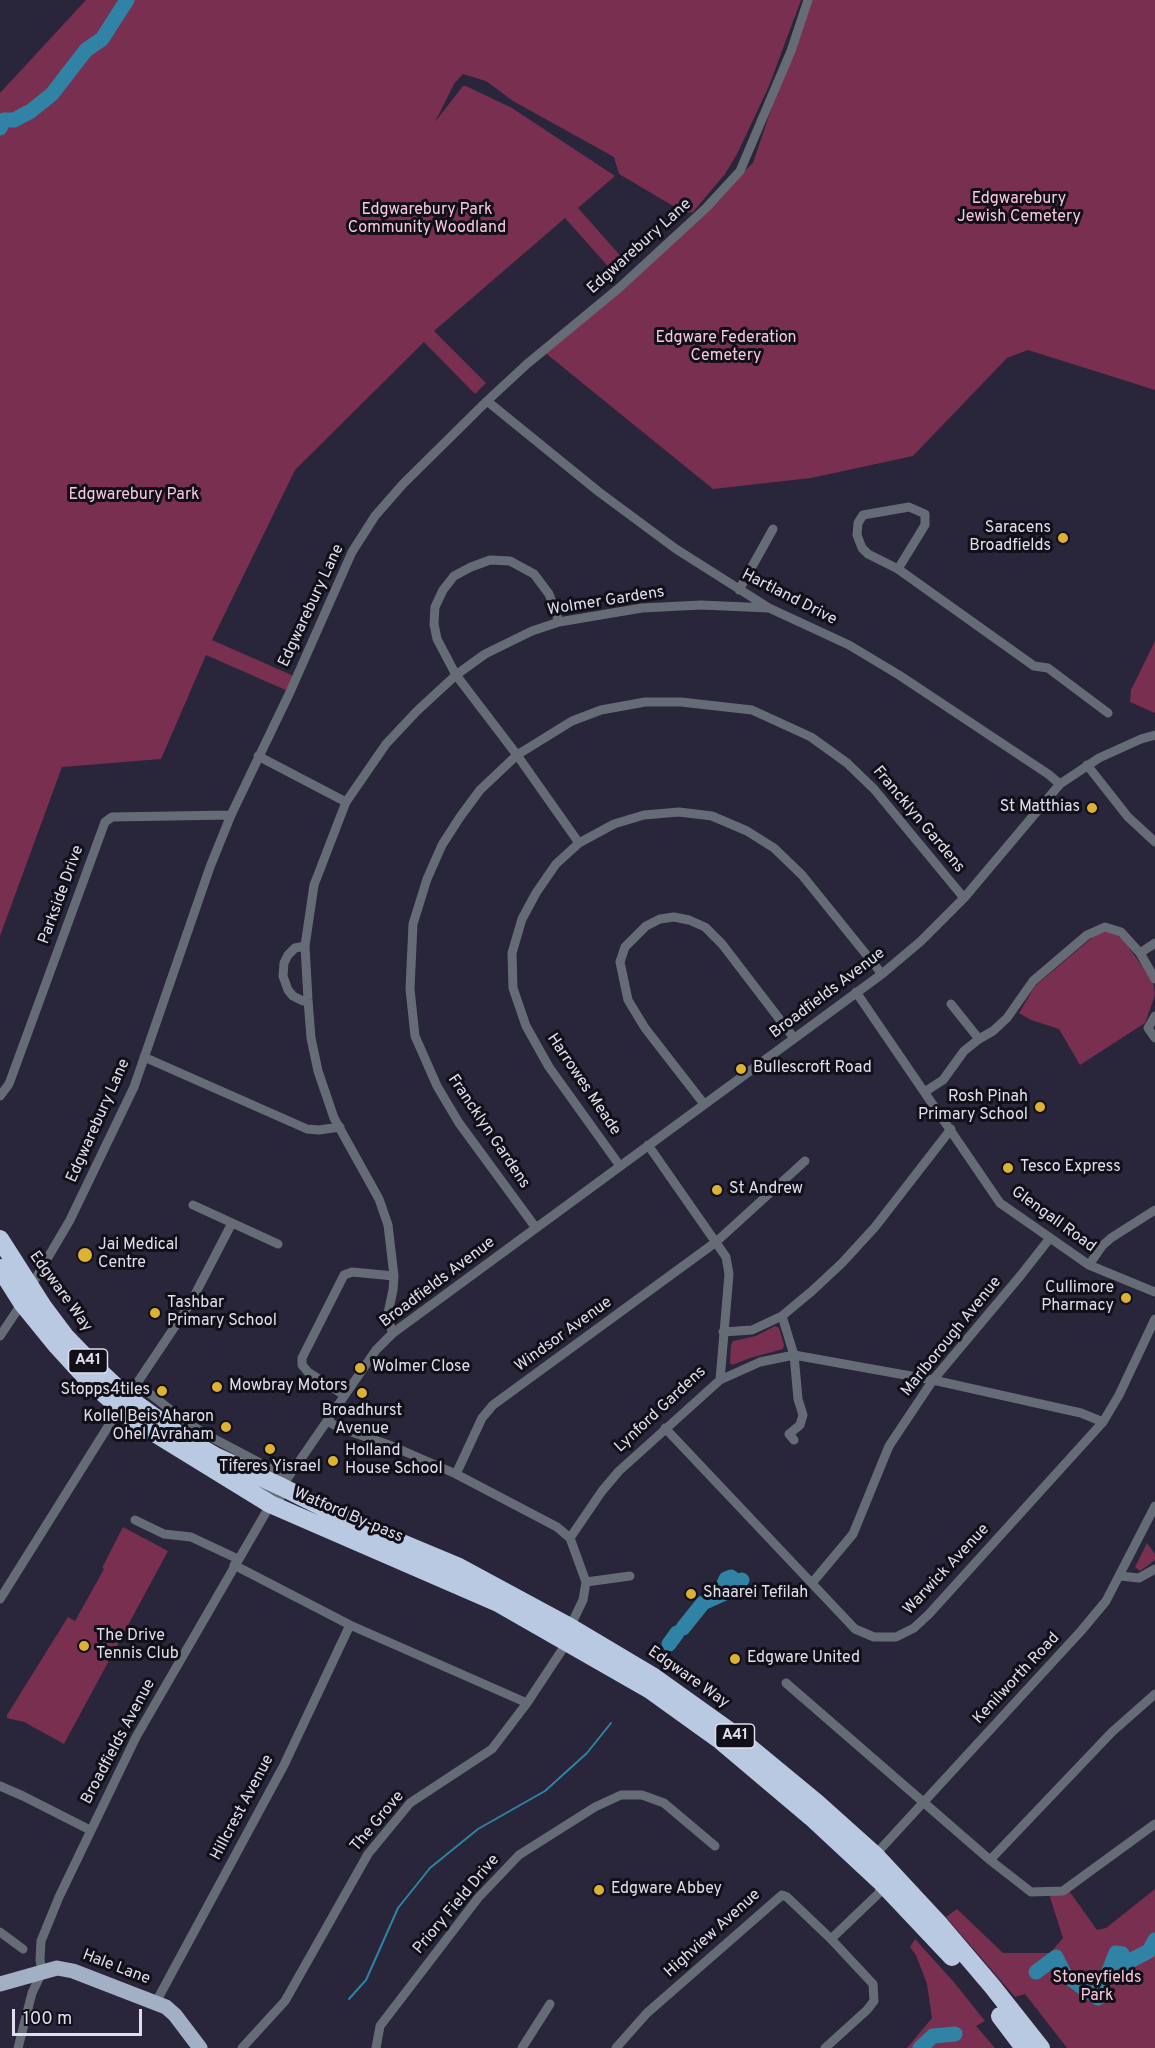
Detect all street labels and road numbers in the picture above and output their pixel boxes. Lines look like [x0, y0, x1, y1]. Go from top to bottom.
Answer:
street label: Edgwarebury Lane [584, 195, 696, 299]
street label: Edgwarebury Lane [275, 541, 349, 671]
street label: Hartland Drive [738, 566, 840, 630]
street label: Wolmer Gardens [546, 583, 666, 621]
street label: Francklyn Gardens [868, 763, 968, 877]
street label: Parkside Drive [35, 843, 89, 947]
street label: Broadfields Avenue [767, 944, 889, 1044]
street label: Harrowes Meade [542, 1030, 624, 1140]
street label: Edgwarebury Lane [63, 1056, 135, 1186]
street label: Francklyn Gardens [443, 1071, 533, 1193]
street label: Glengall Road [1007, 1183, 1099, 1257]
street label: Broadfields Avenue [377, 1233, 499, 1333]
street label: Edgware Way [24, 1248, 96, 1336]
street label: Marlborough Avenue [898, 1273, 1006, 1401]
street label: Windsor Avenue [512, 1293, 616, 1377]
road number: A41 [68, 1349, 107, 1373]
street label: Lynford Gardens [611, 1363, 711, 1457]
street label: Watford By-pass [290, 1484, 406, 1548]
street label: Warwick Avenue [900, 1521, 994, 1619]
street label: Kenilworth Road [970, 1629, 1064, 1729]
street label: Edgware Way [644, 1643, 732, 1713]
street label: Broadfields Avenue [78, 1676, 160, 1808]
road number: A41 [716, 1724, 754, 1748]
street label: Hillcrest Avenue [207, 1752, 279, 1864]
street label: The Grove [347, 1788, 409, 1856]
street label: Priory Field Drive [410, 1851, 504, 1959]
street label: Highview Avenue [661, 1886, 765, 1982]
street label: Hale Lane [79, 1946, 153, 1990]

